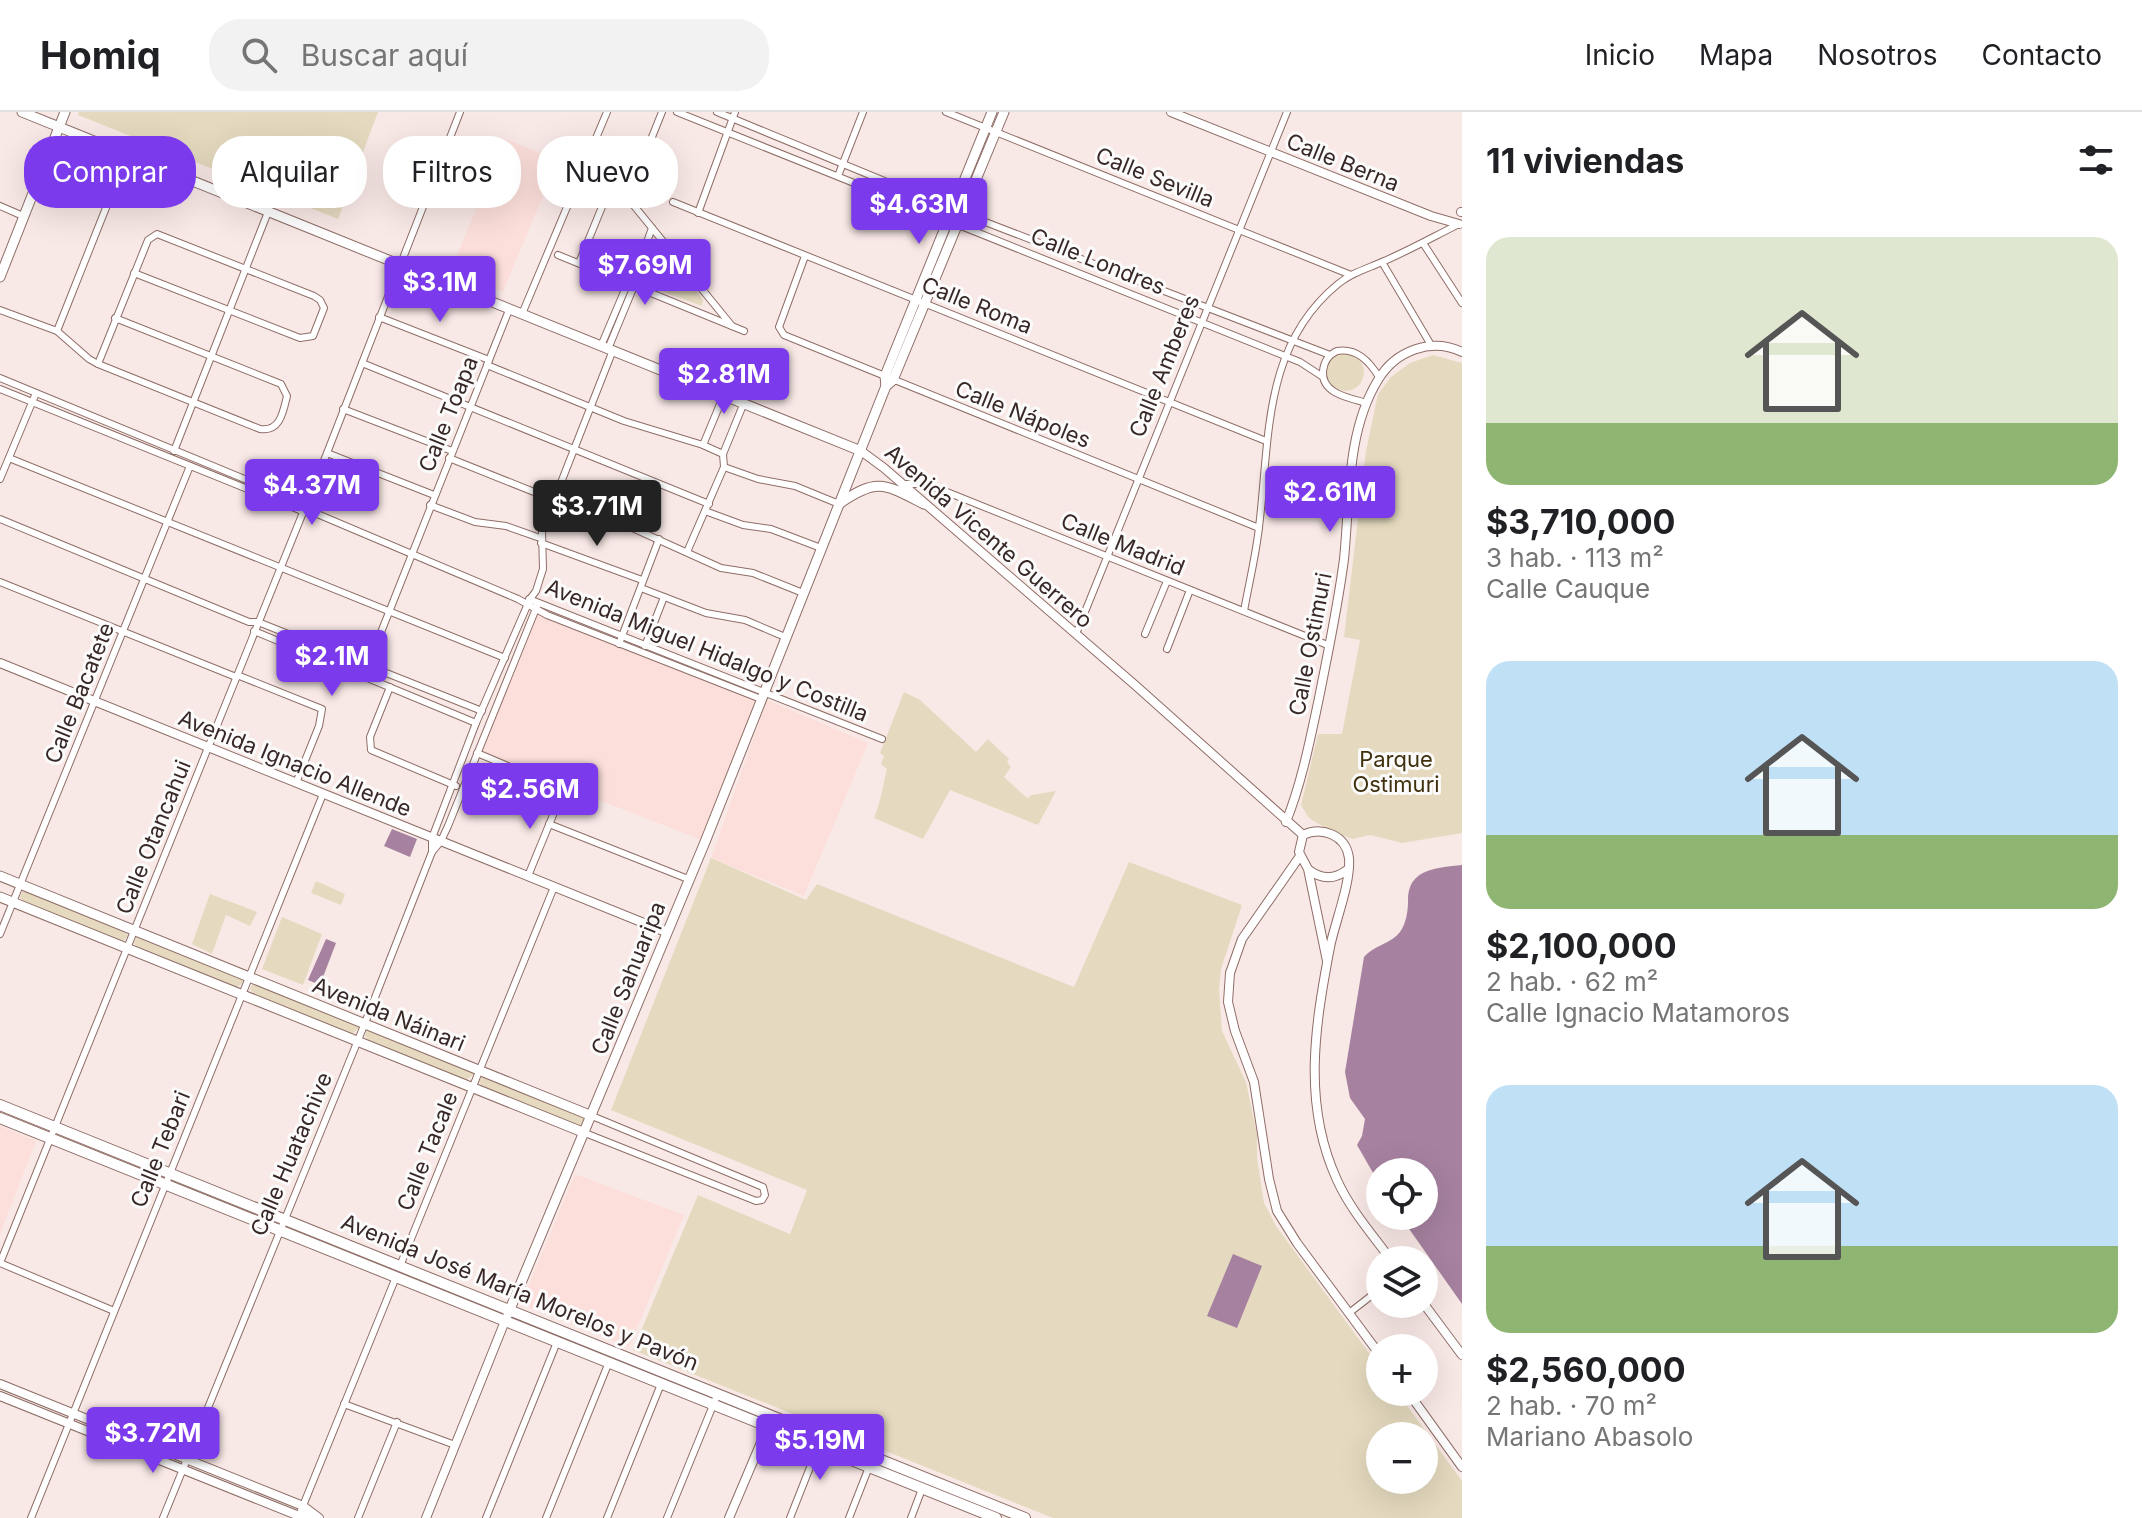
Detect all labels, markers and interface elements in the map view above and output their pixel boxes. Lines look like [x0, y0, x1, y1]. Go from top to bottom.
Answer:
search box [209, 19, 769, 91]
text: Homiq [40, 32, 161, 78]
icon: search [237, 33, 281, 77]
text: Buscar aquí [301, 37, 468, 73]
text: Inicio [1585, 38, 1655, 72]
text: Mapa [1699, 38, 1773, 72]
text: Nosotros [1817, 38, 1938, 72]
text: Contacto [1982, 38, 2102, 72]
street label: Calle Berna [1283, 128, 1403, 196]
chip: Comprar [24, 136, 196, 208]
chip: Alquilar [212, 136, 367, 208]
chip: Filtros [383, 136, 521, 208]
chip: Nuevo [537, 136, 678, 208]
icon: filters [2074, 138, 2118, 182]
text: 11 viviendas [1486, 140, 1684, 181]
street label: Calle Sevilla [1092, 141, 1218, 213]
pin: $4.63M [854, 178, 984, 246]
text: $4.63M [869, 188, 969, 219]
street label: Calle Londres [1027, 222, 1169, 300]
pin: $7.69M [580, 239, 710, 307]
text: $7.69M [598, 249, 692, 280]
pin: $3.1M [384, 256, 496, 324]
text: $3.1M [402, 266, 478, 297]
street label: Calle Roma [918, 271, 1036, 339]
icon: home [1730, 289, 1874, 433]
street label: Calle Amberes [1124, 291, 1204, 441]
pin: $2.81M [659, 348, 789, 416]
street label: Calle Toapa [413, 352, 483, 476]
text: $2.81M [677, 358, 771, 389]
street label: Calle Nápoles [952, 375, 1094, 453]
street label: Avenida Vicente Guerrero [880, 439, 1098, 633]
pin: $4.37M [247, 459, 377, 527]
pin: $2.61M [1265, 466, 1395, 534]
text: $4.37M [263, 469, 361, 500]
text: $2.61M [1283, 476, 1377, 507]
pin: $3.71M [532, 480, 662, 548]
text: $3.71M [551, 490, 643, 521]
text: $3,710,000 [1486, 501, 1676, 542]
street label: Calle Madrid [1057, 507, 1189, 581]
text: 3 hab. · 113 m² [1486, 542, 1664, 573]
street label: Calle Ostimuri [1283, 570, 1337, 718]
street label: Avenida Miguel Hidalgo y Costilla [542, 573, 872, 727]
text: Calle Cauque [1486, 573, 1650, 604]
street label: Calle Bacatete [39, 619, 119, 767]
pin: $2.1M [276, 630, 388, 698]
text: $2.1M [294, 640, 370, 671]
street label: Avenida Ignacio Allende [175, 704, 415, 822]
icon: home [1730, 713, 1874, 857]
park label: Parque Ostimuri [1352, 746, 1440, 797]
street label: Calle Otancahui [110, 756, 196, 918]
pin: $2.56M [465, 763, 595, 831]
text: $2.56M [480, 773, 580, 804]
street label: Calle Sahuaripa [585, 898, 671, 1058]
text: $2,100,000 [1486, 925, 1677, 966]
text: 2 hab. · 62 m² [1486, 966, 1658, 997]
street label: Avenida Náinari [309, 972, 469, 1056]
text: Calle Ignacio Matamoros [1486, 997, 1790, 1028]
street label: Calle Huatachive [245, 1068, 337, 1240]
street label: Calle Tebari [125, 1087, 195, 1211]
street label: Calle Tacale [391, 1088, 463, 1214]
icon: home [1730, 1137, 1874, 1281]
map controls [1366, 1158, 1438, 1494]
button: locate [1366, 1158, 1438, 1230]
street label: Avenida José María Morelos y Pavón [338, 1208, 702, 1376]
button: layers [1366, 1246, 1438, 1318]
button: + [1366, 1334, 1438, 1406]
text: $2,560,000 [1486, 1349, 1686, 1390]
text: 2 hab. · 70 m² [1486, 1390, 1657, 1421]
pin: $3.72M [88, 1407, 218, 1475]
pin: $5.19M [755, 1414, 885, 1482]
text: $3.72M [104, 1417, 202, 1448]
text: Mariano Abasolo [1486, 1421, 1693, 1452]
button: − [1366, 1422, 1438, 1494]
text: $5.19M [774, 1424, 866, 1455]

